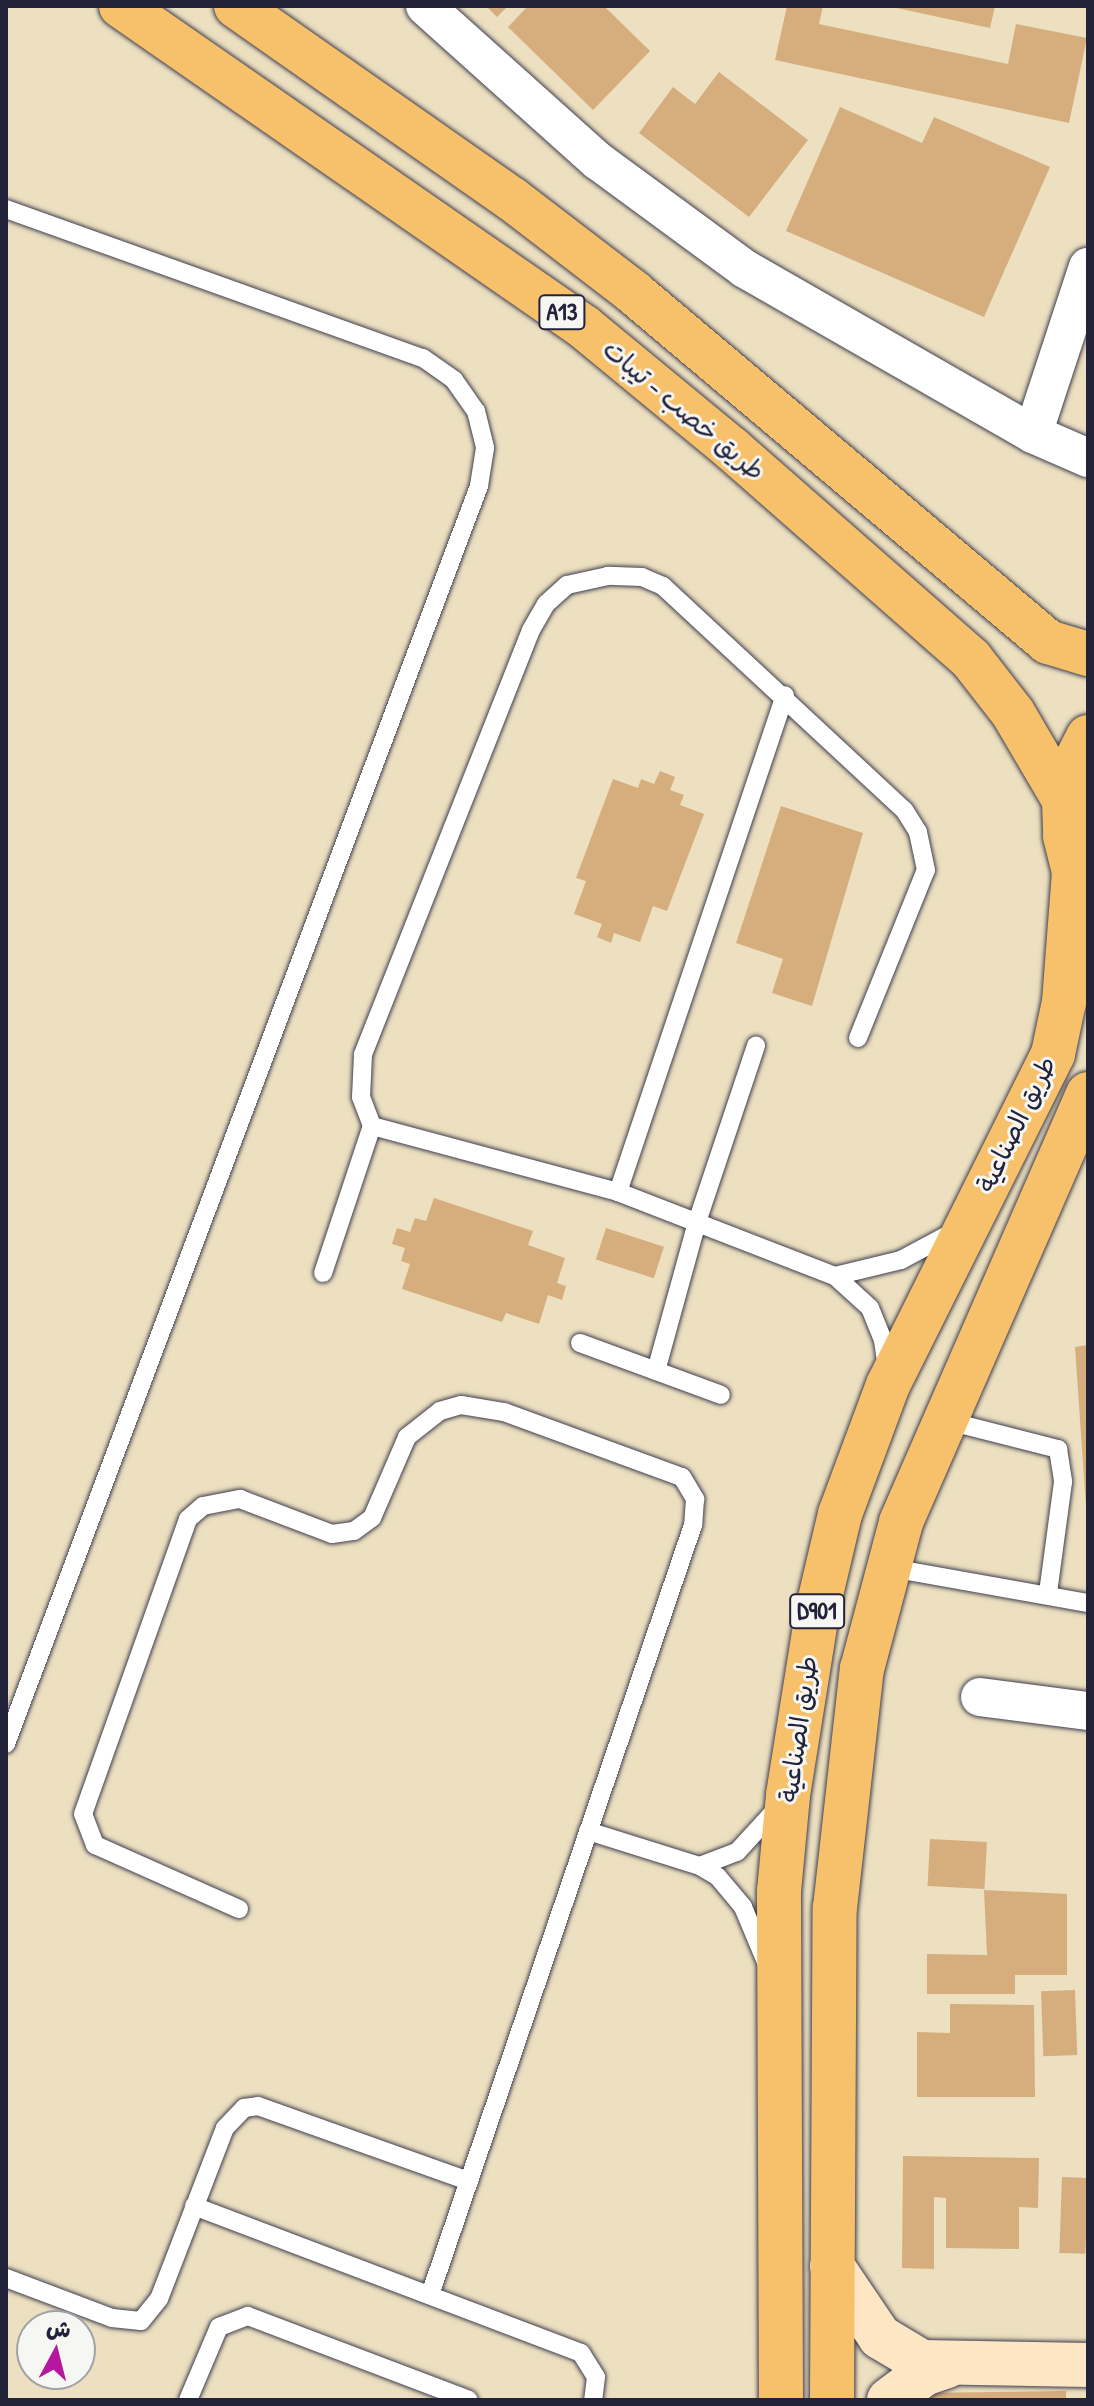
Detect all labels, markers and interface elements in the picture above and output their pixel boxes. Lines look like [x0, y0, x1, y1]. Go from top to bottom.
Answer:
road number: A13 [538, 292, 586, 332]
street label: طريق خصب - تيبات [597, 333, 771, 487]
street label: طريق الصناعية [970, 1051, 1062, 1197]
road number: D901 [789, 1591, 845, 1631]
street label: طريق الصناعية [772, 1654, 824, 1804]
north arrow [16, 2310, 96, 2390]
text: ش [45, 2312, 73, 2345]

